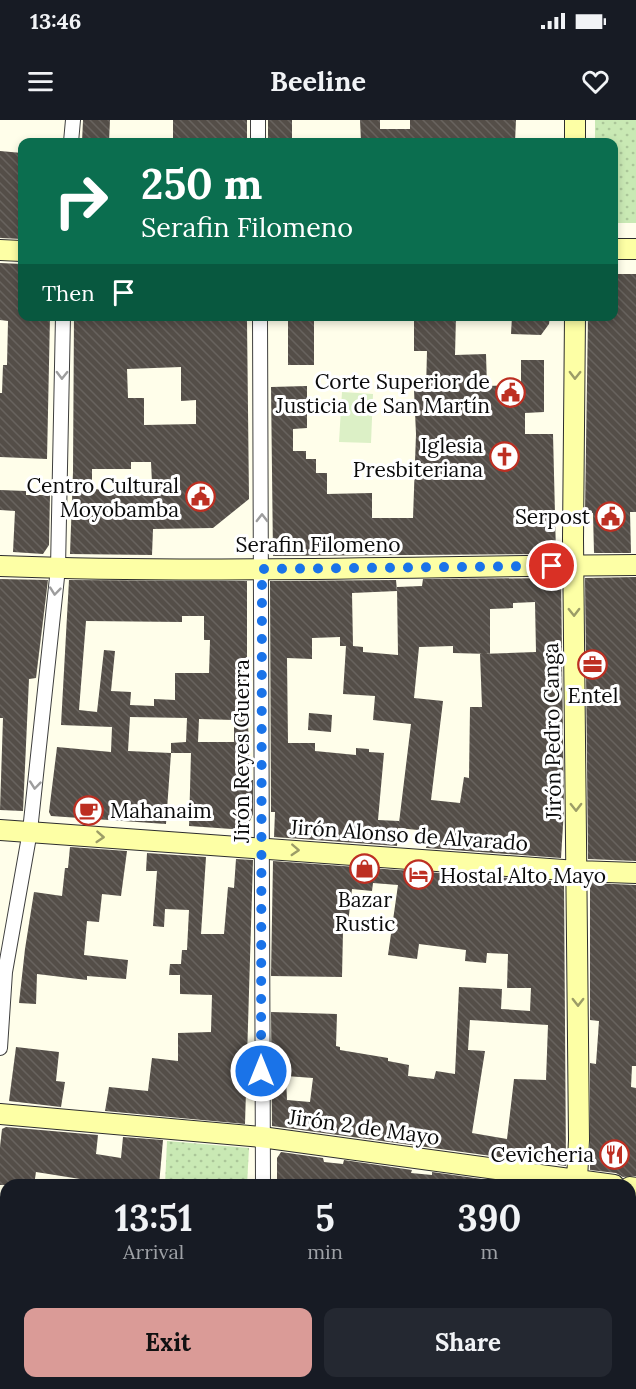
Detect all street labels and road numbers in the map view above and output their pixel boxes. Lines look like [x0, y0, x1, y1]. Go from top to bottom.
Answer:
street label: Serafin Filomeno [236, 531, 400, 558]
street label: Jirón Pedro Canga [537, 642, 567, 821]
street label: Jirón Reyes Guerra [228, 659, 255, 844]
street label: Jirón Alonso de Alvarado [288, 813, 529, 857]
street label: Jirón 2 de Mayo [286, 1103, 441, 1151]

